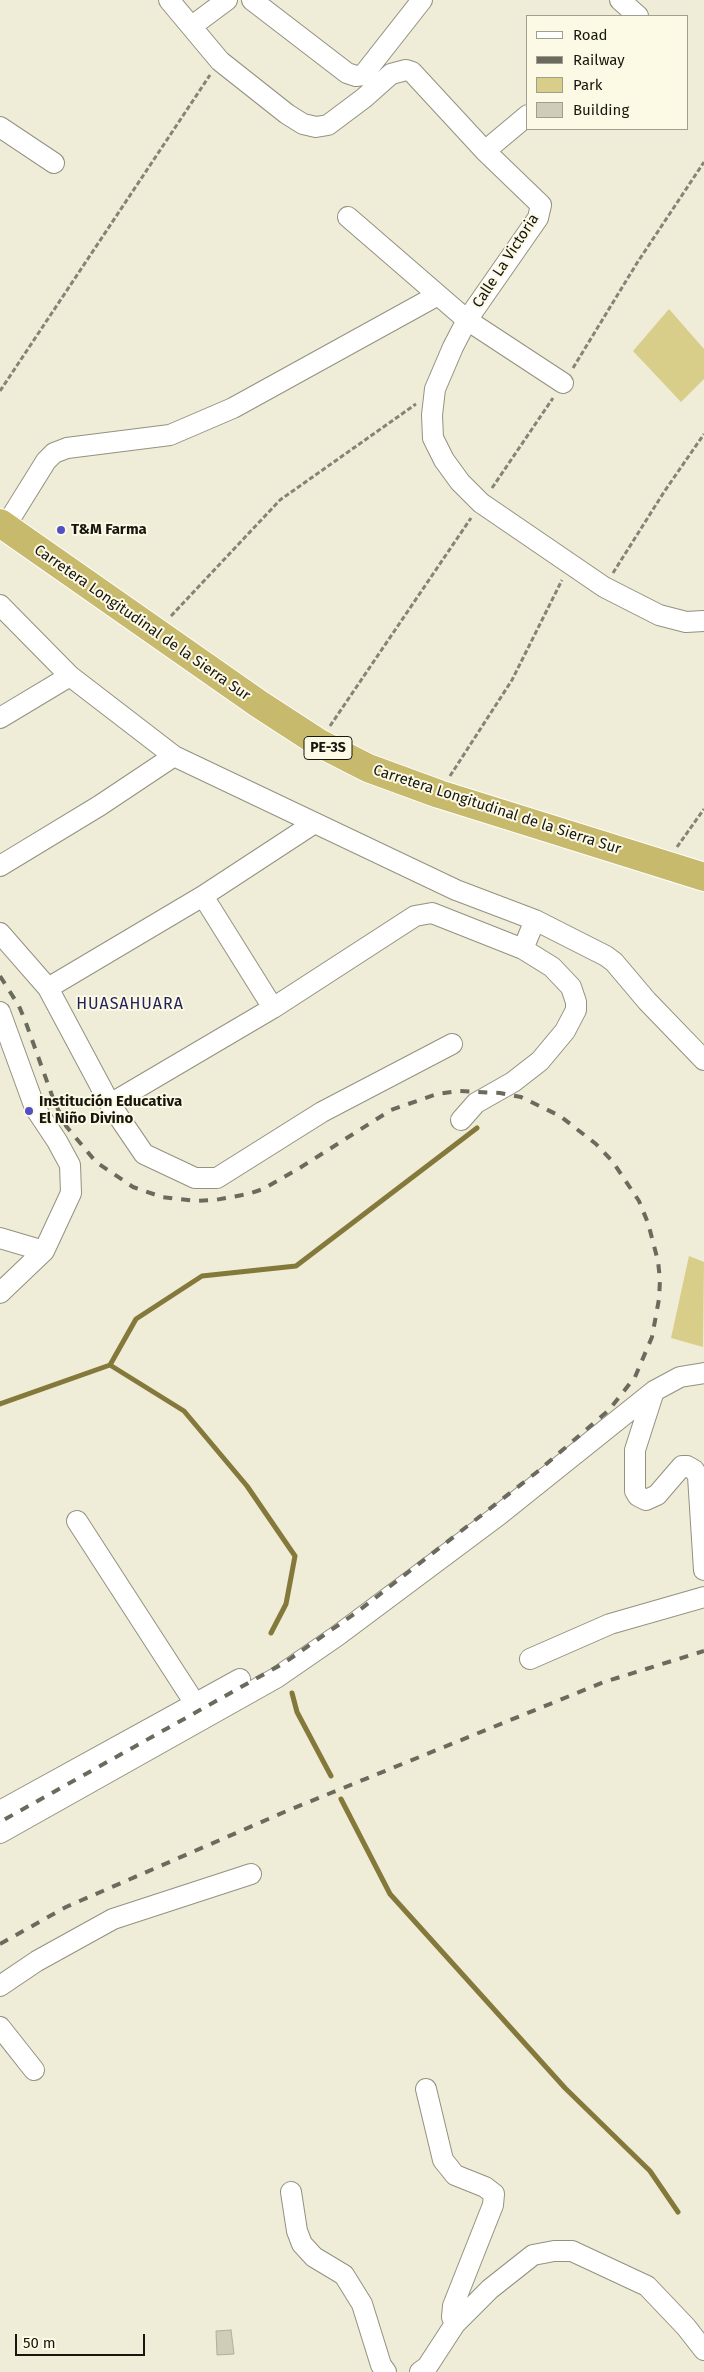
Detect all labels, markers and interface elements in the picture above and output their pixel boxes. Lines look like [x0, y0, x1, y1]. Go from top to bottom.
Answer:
legend [526, 15, 689, 130]
text: Road [573, 26, 608, 44]
text: Railway [573, 51, 625, 69]
text: Park [573, 76, 603, 94]
text: Building [573, 101, 629, 119]
street label: Calle La Victoria [469, 211, 543, 311]
place label: T&M Farma [71, 521, 147, 539]
marker: T&M Farma [55, 524, 67, 536]
street label: Carretera Longitudinal de la Sierra Sur [30, 541, 254, 705]
road number: PE-3S [304, 736, 352, 760]
street label: Carretera Longitudinal de la Sierra Sur [371, 761, 623, 859]
district label: HUASAHUARA [75, 995, 185, 1015]
place label: Institución Educativa El Niño Divino [39, 1093, 182, 1128]
marker: Institución Educativa El Niño Divino [23, 1105, 35, 1117]
scale bar [18, 2324, 148, 2356]
text: 50 m [23, 2334, 56, 2352]

